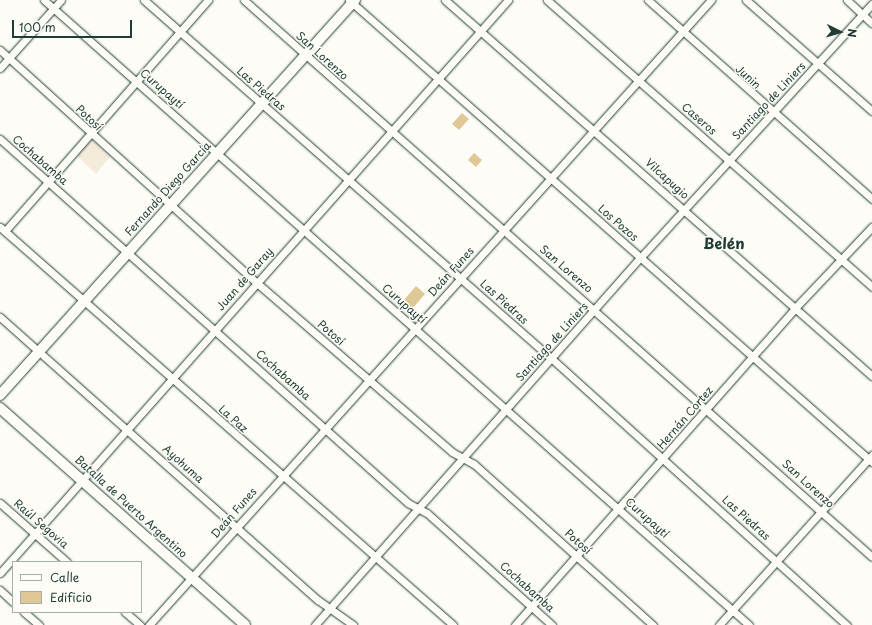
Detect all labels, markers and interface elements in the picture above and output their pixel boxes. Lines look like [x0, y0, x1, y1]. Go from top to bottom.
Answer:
scale bar [14, 12, 134, 38]
north arrow [820, 12, 860, 52]
text: 100 m [19, 18, 56, 36]
text: N [844, 28, 861, 38]
street label: San Lorenzo [293, 29, 351, 83]
street label: Santiago de Liniers [730, 59, 808, 143]
street label: Junin [733, 62, 763, 92]
street label: Las Piedras [234, 64, 288, 114]
street label: Curupaytí [137, 66, 187, 112]
street label: Caseros [679, 100, 719, 138]
street label: Potosí [73, 103, 105, 133]
street label: Cochabamba [10, 132, 70, 188]
street label: Fernando Diego García [122, 139, 214, 239]
street label: Vilcapugio [642, 156, 692, 202]
street label: Los Pozos [595, 202, 641, 244]
district label: Belén [703, 234, 745, 252]
street label: San Lorenzo [537, 243, 595, 295]
street label: Deán Funes [425, 244, 477, 300]
street label: Juan de Garay [214, 245, 276, 313]
street label: Las Piedras [477, 277, 531, 327]
street label: Curupaytí [379, 281, 429, 327]
street label: Santiago de Liniers [513, 300, 591, 384]
street label: Potosí [315, 318, 347, 348]
street label: Cochabamba [253, 347, 313, 403]
street label: Hernán Cortez [654, 384, 716, 452]
street label: La Paz [216, 402, 250, 436]
street label: Ayohuma [160, 442, 206, 486]
street label: Batalla de Puerto Argentino [71, 452, 191, 562]
street label: San Lorenzo [779, 457, 837, 511]
street label: Deán Funes [208, 485, 260, 541]
street label: Las Piedras [719, 493, 773, 543]
street label: Curupaytí [623, 495, 671, 541]
street label: Raúl Segovia [11, 497, 71, 551]
street label: Potosí [562, 527, 594, 557]
street label: Cochabamba [497, 559, 557, 615]
legend [12, 561, 142, 613]
text: Calle [50, 568, 79, 586]
text: Edificio [50, 588, 92, 606]

